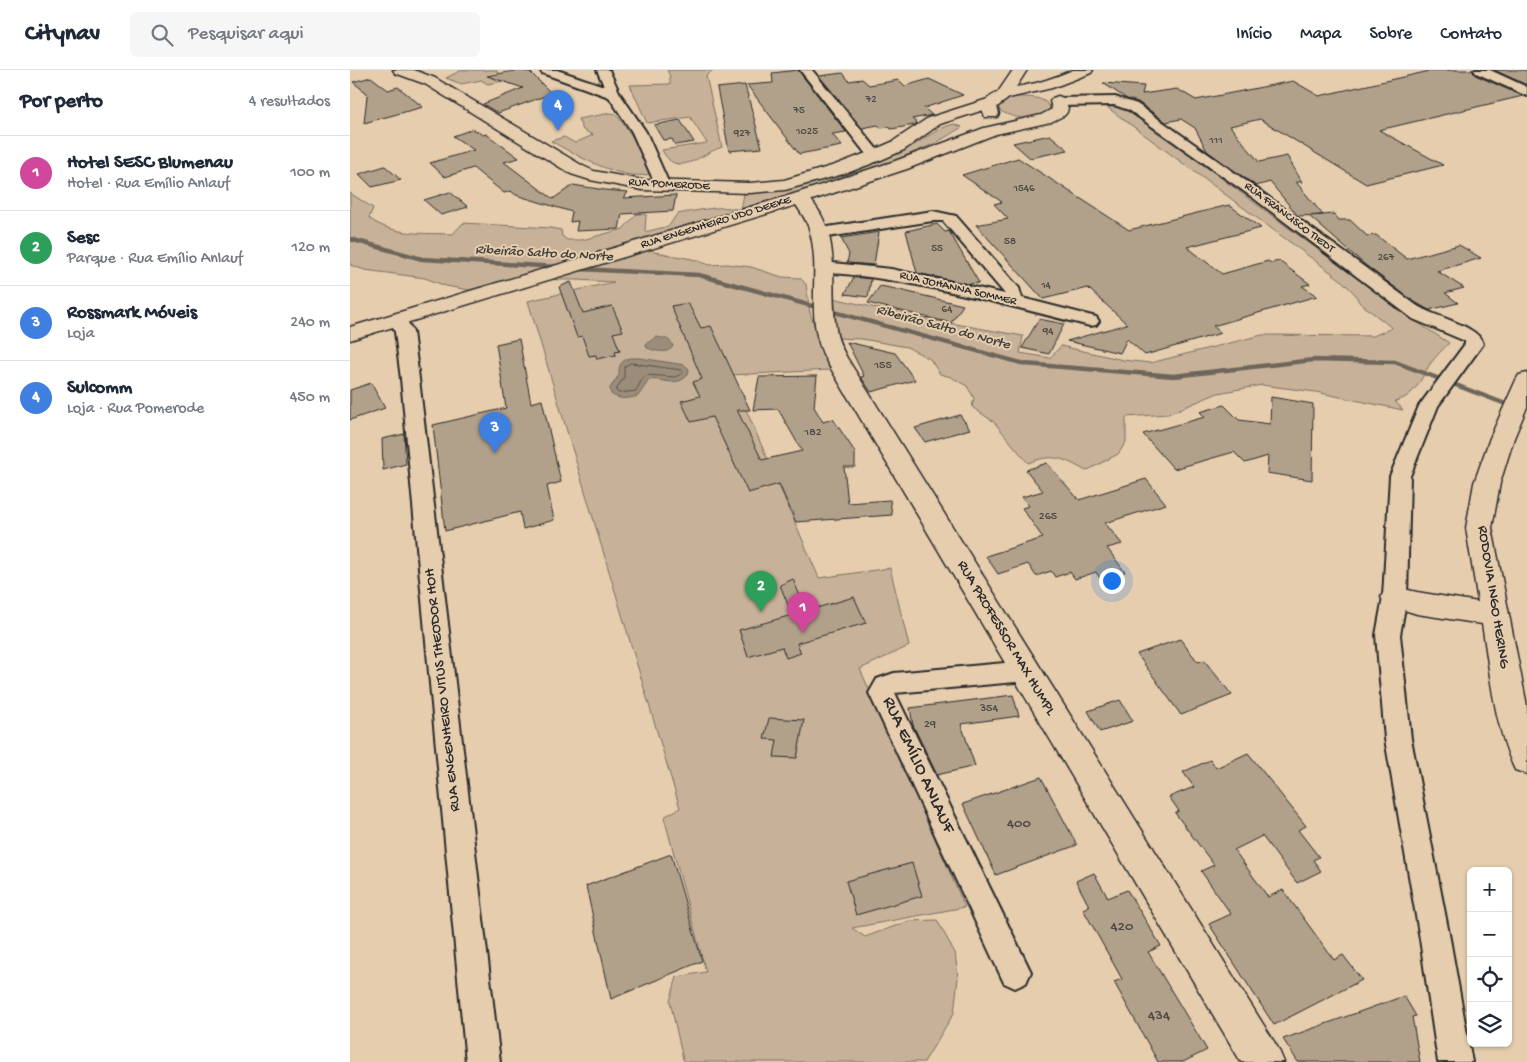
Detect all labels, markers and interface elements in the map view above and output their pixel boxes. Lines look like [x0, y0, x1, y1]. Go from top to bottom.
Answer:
search box [130, 12, 480, 57]
text: Citynav [25, 20, 100, 49]
icon: search [148, 21, 176, 49]
text: Pesquisar aqui [188, 23, 304, 46]
text: Início [1236, 24, 1272, 45]
text: Mapa [1300, 24, 1341, 45]
text: Sobre [1369, 24, 1412, 45]
text: Contato [1440, 24, 1502, 45]
text: Por perto [20, 90, 103, 115]
pin: 4 [542, 90, 574, 131]
text: 4 resultados [249, 93, 330, 112]
house number: 72 [864, 94, 877, 106]
house number: 75 [792, 105, 805, 117]
house number: 1025 [795, 126, 818, 138]
house number: 927 [733, 128, 751, 140]
house number: 111 [1208, 135, 1223, 147]
text: Hotel SESC Blumenau [67, 152, 233, 175]
text: 1 [33, 164, 39, 183]
text: 100 m [290, 164, 330, 183]
text: Hotel · Rua Emílio Anlauf [67, 175, 230, 194]
street label: RUA POMERODE [628, 176, 711, 194]
street label: RUA FRANCISCO TIEDT [1241, 179, 1338, 257]
house number: 1546 [1012, 183, 1035, 195]
street label: RUA ENGENHEIRO UDO DEEKE [639, 193, 793, 253]
text: Sesc [67, 227, 99, 250]
house number: 58 [1004, 236, 1016, 248]
text: 2 [32, 239, 40, 258]
text: 120 m [291, 239, 330, 258]
water label: Ribeirão Salto do Norte [475, 242, 614, 266]
house number: 55 [931, 243, 943, 255]
text: Parque · Rua Emílio Anlauf [67, 250, 243, 269]
house number: 267 [1378, 252, 1395, 264]
street label: RUA JOHANNA SOMMER [898, 269, 1018, 309]
house number: 14 [1040, 280, 1052, 292]
text: Rossmark Móveis [67, 302, 197, 325]
water label: Ribeirão Salto do Norte [874, 302, 1013, 354]
house number: 64 [942, 304, 953, 316]
text: 3 [32, 314, 40, 333]
text: 240 m [290, 314, 330, 333]
text: Loja [67, 325, 95, 344]
house number: 94 [1042, 326, 1054, 338]
house number: 155 [873, 359, 892, 373]
text: Sulcomm [67, 377, 132, 400]
text: 4 [32, 389, 40, 408]
text: 450 m [290, 389, 330, 408]
text: Loja · Rua Pomerode [67, 400, 204, 419]
pin: 3 [479, 412, 511, 453]
house number: 182 [803, 426, 822, 440]
house number: 265 [1039, 510, 1057, 524]
street label: RODOVIA INGO HERING [1473, 524, 1513, 670]
street label: RUA PROFESSOR MAX HUMPL [953, 557, 1060, 719]
street label: RUA ENGENHEIRO VITUS THEODOR HOH [421, 567, 465, 813]
your location [1099, 568, 1125, 594]
pin: 2 [745, 571, 777, 612]
pin: 1 [787, 592, 819, 633]
street label: RUA EMÍLIO ANLAUF [877, 694, 959, 837]
house number: 354 [979, 702, 998, 716]
house number: 29 [924, 718, 936, 732]
house number: 400 [1007, 815, 1032, 833]
map controls [1467, 867, 1512, 1047]
button: + [1467, 867, 1512, 912]
button: − [1467, 912, 1512, 957]
house number: 420 [1111, 918, 1134, 936]
button: locate [1467, 957, 1512, 1002]
button: layers [1467, 1002, 1512, 1047]
house number: 434 [1148, 1007, 1170, 1025]

